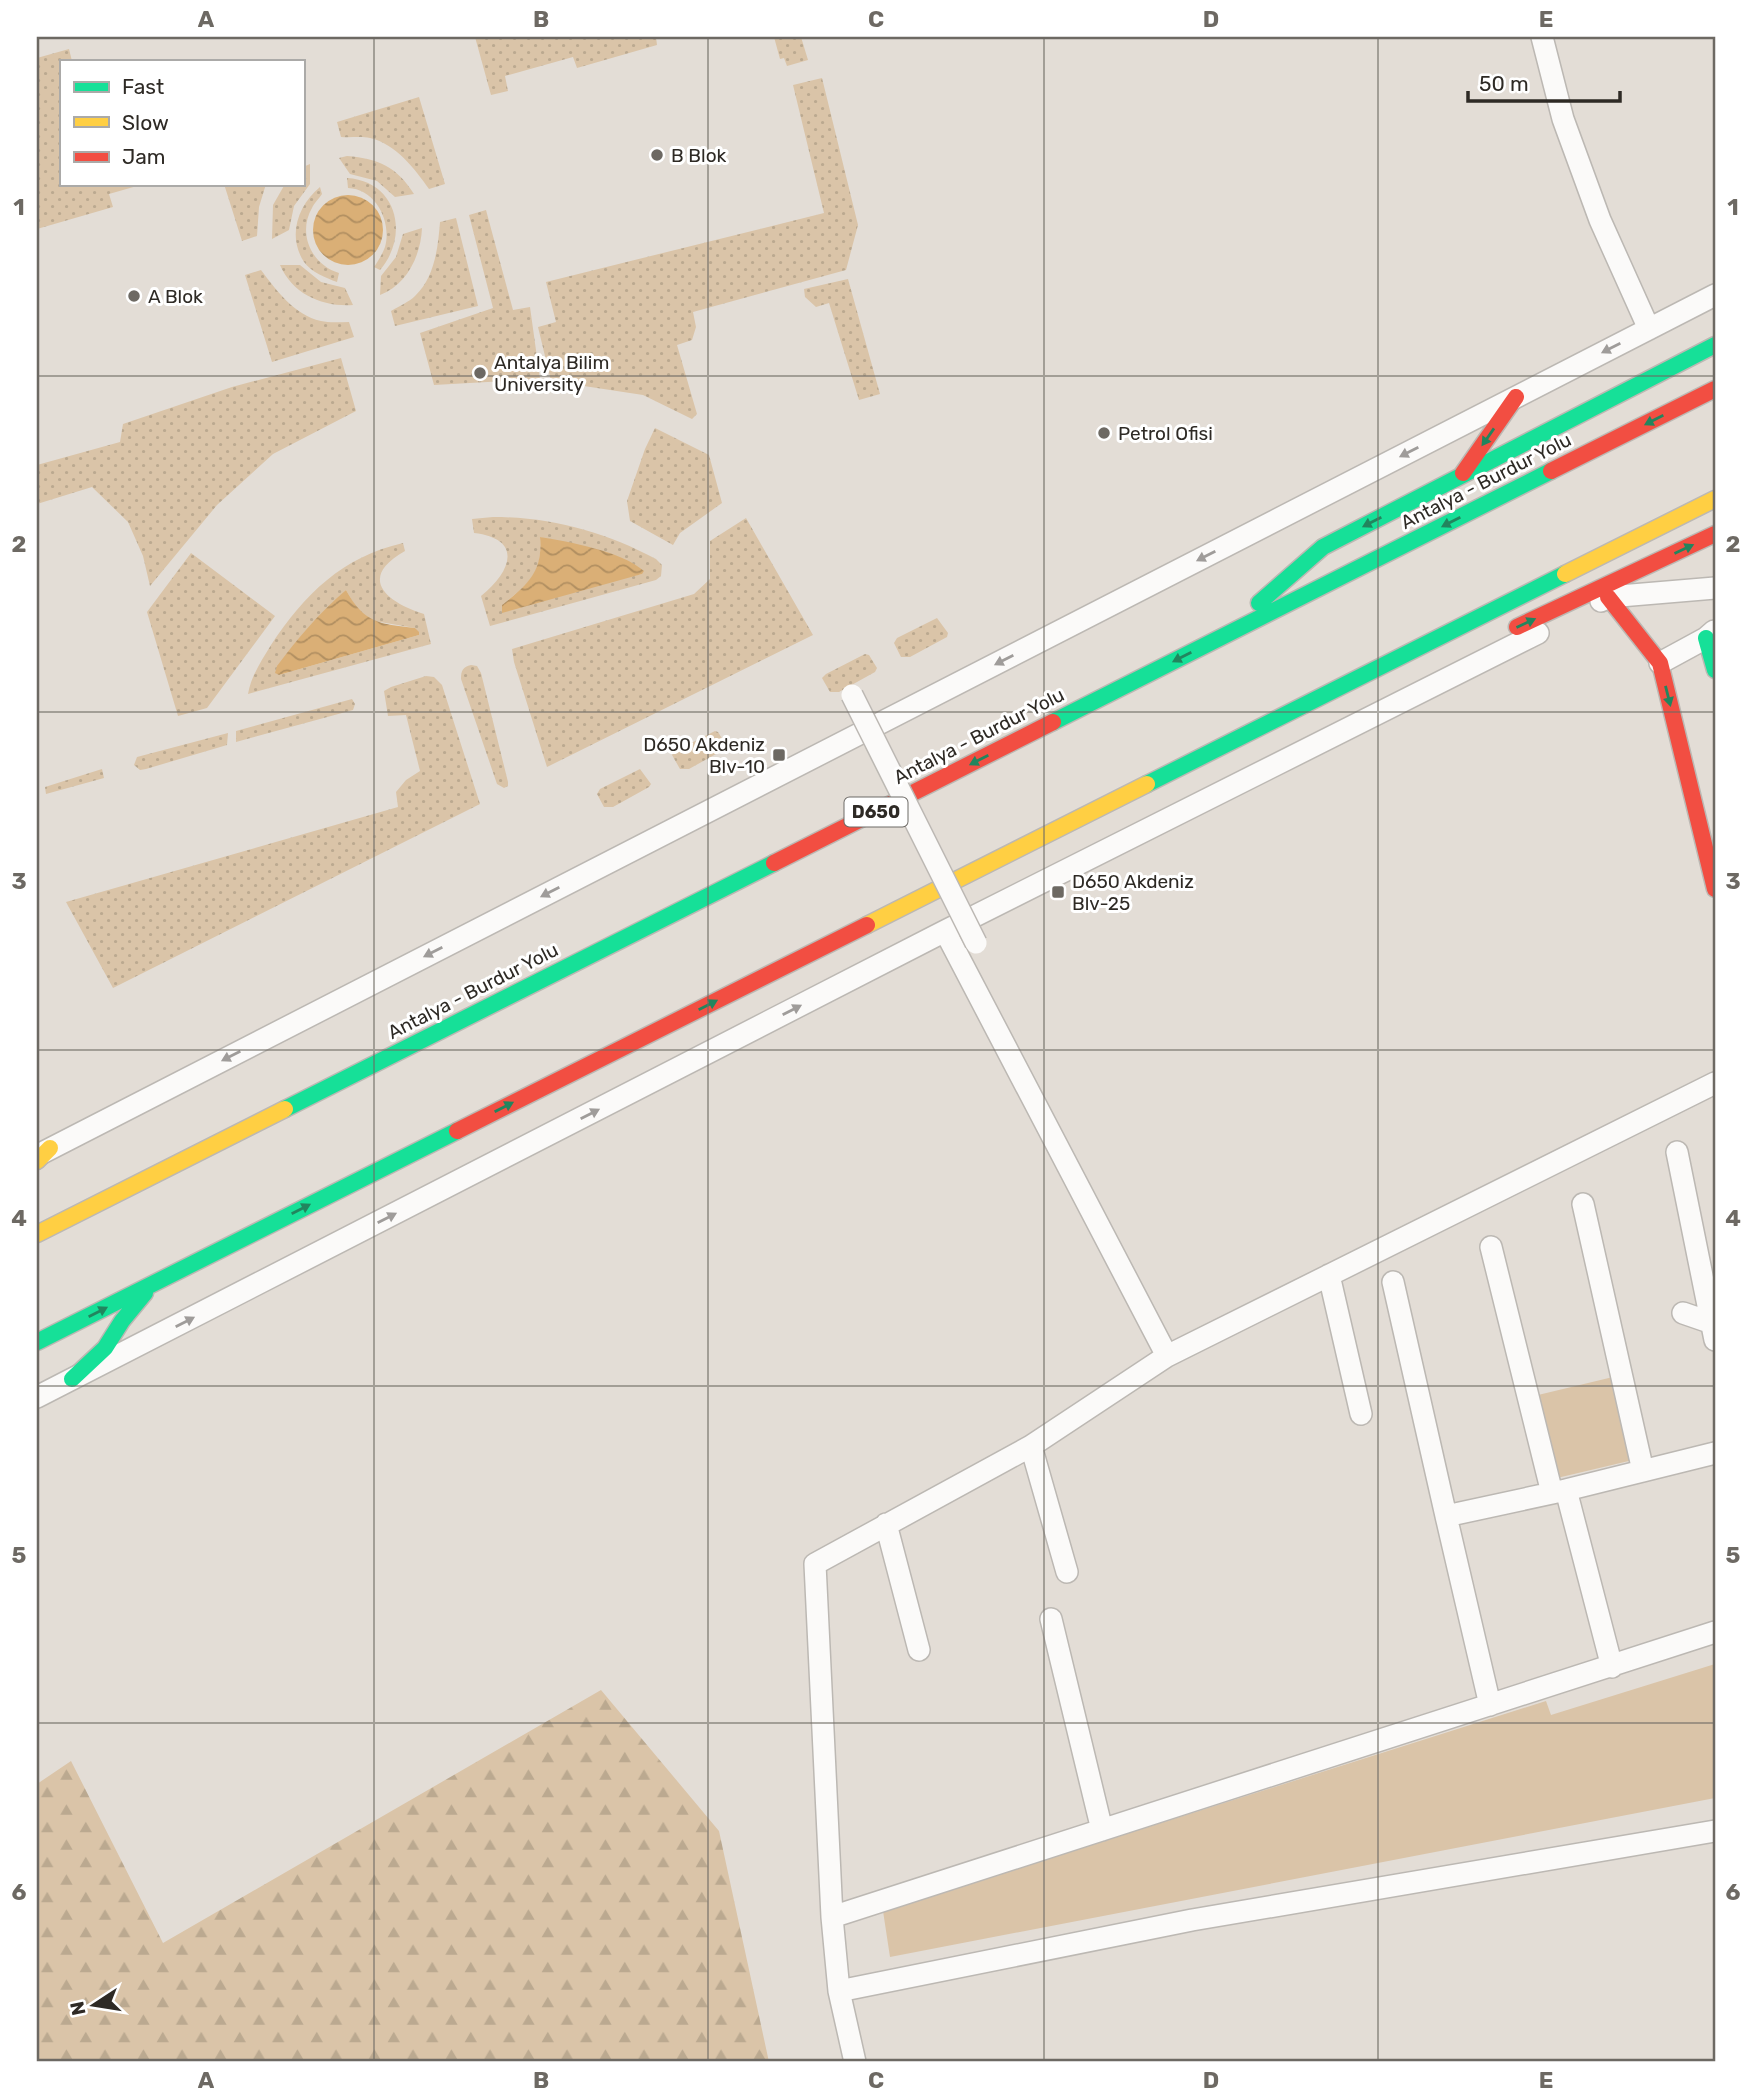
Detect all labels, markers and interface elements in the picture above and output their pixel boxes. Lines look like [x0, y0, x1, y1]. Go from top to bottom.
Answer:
text: A [198, 5, 215, 33]
text: B [533, 5, 549, 33]
text: C [868, 5, 884, 33]
text: D [1203, 5, 1219, 33]
text: E [1539, 5, 1553, 33]
legend [60, 60, 304, 186]
scale bar [1468, 60, 1621, 104]
text: 50 m [1479, 71, 1529, 96]
text: Fast [122, 74, 164, 99]
text: Slow [122, 110, 169, 135]
text: Jam [122, 144, 166, 169]
place label: B Blok [671, 144, 727, 167]
marker: B Blok [649, 147, 665, 163]
text: 1 [13, 193, 25, 221]
text: 1 [1727, 193, 1739, 221]
place label: A Blok [148, 285, 203, 308]
marker: A Blok [126, 288, 142, 304]
one-way arrow [1601, 343, 1621, 354]
place label: Antalya Bilim University [494, 351, 609, 396]
marker: Antalya Bilim University [472, 365, 488, 381]
one-way arrow [1644, 414, 1664, 425]
place label: Petrol Ofisi [1118, 422, 1213, 445]
marker: Petrol Ofisi [1096, 425, 1112, 441]
street label: Antalya - Burdur Yolu [1397, 428, 1575, 534]
one-way arrow [1481, 428, 1495, 446]
one-way arrow [1398, 446, 1418, 458]
one-way arrow [1361, 516, 1381, 528]
one-way arrow [1441, 516, 1461, 527]
text: 2 [12, 530, 26, 558]
text: 2 [1726, 530, 1740, 558]
one-way arrow [1674, 543, 1694, 555]
one-way arrow [1196, 550, 1216, 561]
one-way arrow [1516, 617, 1537, 628]
one-way arrow [1172, 652, 1192, 663]
one-way arrow [993, 653, 1013, 665]
street label: Antalya - Burdur Yolu [890, 683, 1068, 789]
one-way arrow [1663, 685, 1674, 707]
place label: D650 Akdeniz Blv-10 [643, 733, 765, 778]
marker: D650 Akdeniz Blv-10 [771, 747, 787, 763]
one-way arrow [969, 754, 989, 765]
road number: D650 [844, 798, 908, 826]
text: 3 [11, 867, 27, 895]
text: 3 [1725, 867, 1741, 895]
place label: D650 Akdeniz Blv-25 [1072, 870, 1194, 915]
marker: D650 Akdeniz Blv-25 [1050, 884, 1066, 900]
one-way arrow [540, 887, 560, 898]
street label: Antalya - Burdur Yolu [384, 938, 562, 1044]
one-way arrow [423, 946, 443, 958]
one-way arrow [698, 1000, 718, 1012]
one-way arrow [782, 1004, 802, 1016]
one-way arrow [221, 1050, 241, 1061]
one-way arrow [494, 1102, 514, 1113]
one-way arrow [580, 1108, 600, 1120]
text: 4 [11, 1204, 27, 1232]
one-way arrow [291, 1204, 311, 1215]
text: 4 [1725, 1204, 1741, 1232]
one-way arrow [377, 1212, 397, 1223]
one-way arrow [88, 1306, 108, 1317]
one-way arrow [175, 1316, 195, 1327]
text: 5 [12, 1541, 27, 1569]
text: 5 [1726, 1541, 1741, 1569]
text: 6 [12, 1878, 27, 1906]
text: 6 [1726, 1878, 1741, 1906]
north arrow [60, 1969, 130, 2039]
text: N [65, 1999, 91, 2018]
text: A [198, 2066, 215, 2094]
text: B [533, 2066, 549, 2094]
text: C [868, 2066, 884, 2094]
text: D [1203, 2066, 1219, 2094]
text: E [1539, 2066, 1553, 2094]

